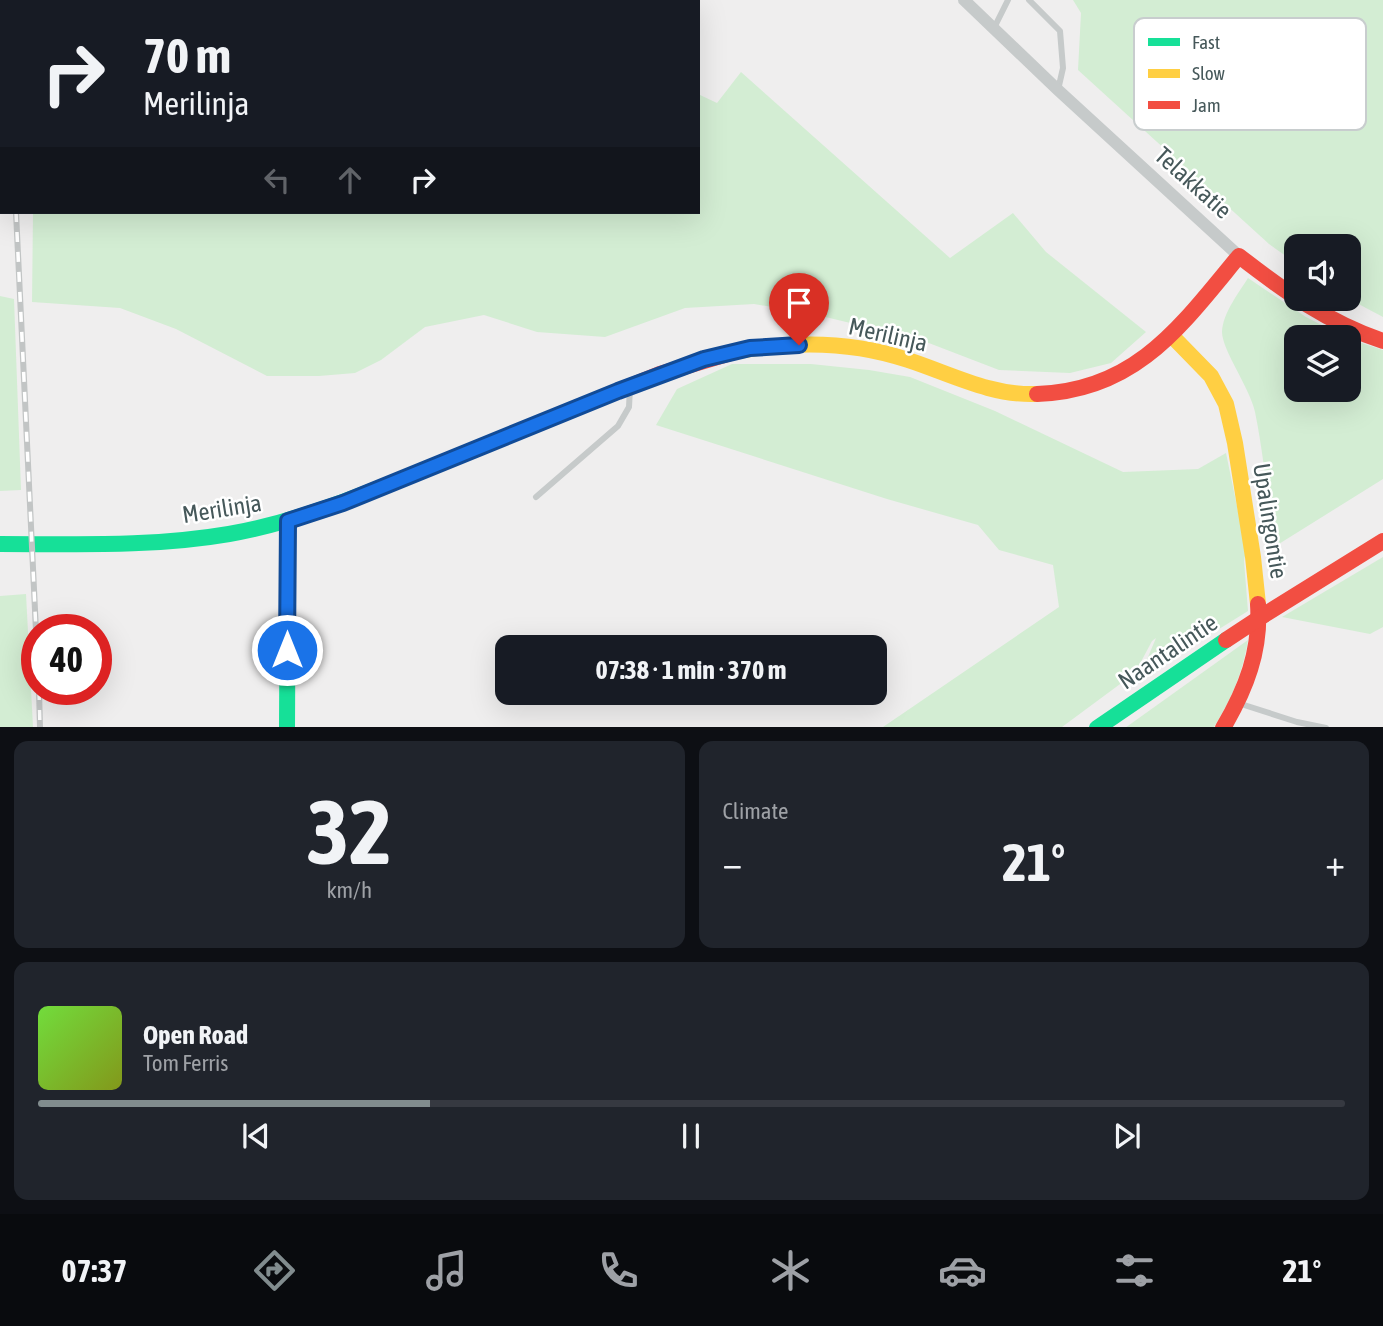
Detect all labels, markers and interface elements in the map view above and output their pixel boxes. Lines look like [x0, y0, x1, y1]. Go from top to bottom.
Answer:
legend [1134, 18, 1366, 130]
text: 70 m [143, 27, 231, 83]
icon: right [28, 28, 119, 119]
text: Fast [1192, 31, 1220, 53]
text: Slow [1192, 62, 1226, 84]
text: Merilinja [143, 85, 249, 122]
text: Jam [1192, 94, 1221, 116]
street label: Telakkatie [1150, 141, 1237, 224]
icon: left [258, 161, 296, 199]
icon: ahead [331, 161, 369, 199]
icon: right [404, 161, 442, 199]
map controls [1284, 234, 1361, 402]
button: sound [1284, 234, 1361, 311]
pin [769, 273, 829, 345]
icon: arrive [780, 284, 818, 322]
street label: Merilinja [846, 312, 930, 357]
button: layers [1284, 325, 1361, 402]
street label: Upalingontie [1248, 461, 1293, 580]
street label: Merilinja [180, 489, 263, 528]
street label: Naantalintie [1113, 609, 1222, 694]
position arrow [250, 613, 324, 687]
speed limit sign: 40 [21, 614, 112, 705]
text: 07:38 · 1 min · 370 m [596, 655, 786, 685]
text: 32 [306, 779, 392, 883]
text: Climate [723, 798, 788, 824]
text: 21° [1002, 832, 1065, 892]
text: − [723, 841, 742, 884]
text: + [1325, 841, 1345, 884]
text: km/h [326, 877, 372, 903]
text: Open Road [143, 1020, 248, 1050]
text: Tom Ferris [143, 1050, 228, 1076]
icon: previous [237, 1117, 275, 1155]
icon: pause [672, 1117, 710, 1155]
icon: next [1108, 1117, 1146, 1155]
icon: directions [250, 1246, 299, 1295]
icon: music [422, 1246, 471, 1295]
icon: phone [594, 1246, 643, 1295]
icon: climate [766, 1246, 815, 1295]
icon: car [938, 1246, 987, 1295]
icon: filters [1110, 1246, 1159, 1295]
text: 07:37 [62, 1252, 127, 1289]
text: 21° [1282, 1252, 1321, 1289]

